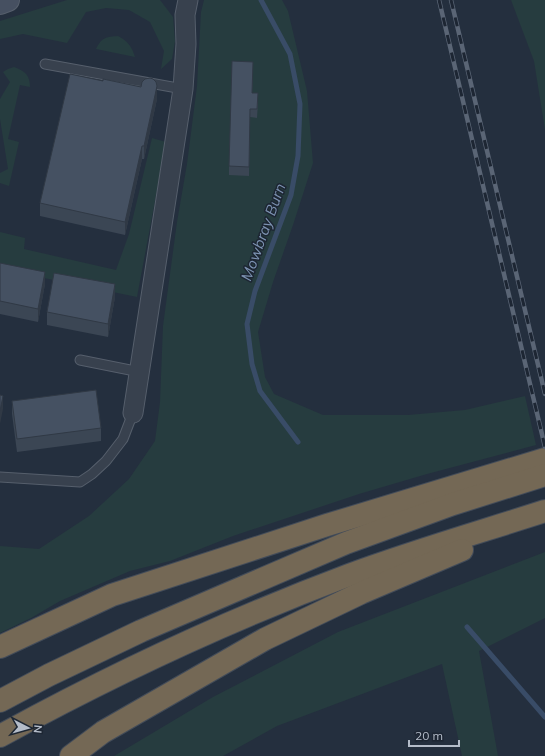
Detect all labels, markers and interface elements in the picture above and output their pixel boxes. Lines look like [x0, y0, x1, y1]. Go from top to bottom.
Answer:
water label: Mowbray Burn [237, 180, 290, 283]
north arrow [8, 708, 48, 748]
scale bar [409, 722, 459, 748]
text: N [31, 724, 45, 734]
text: 20 m [415, 728, 443, 743]

